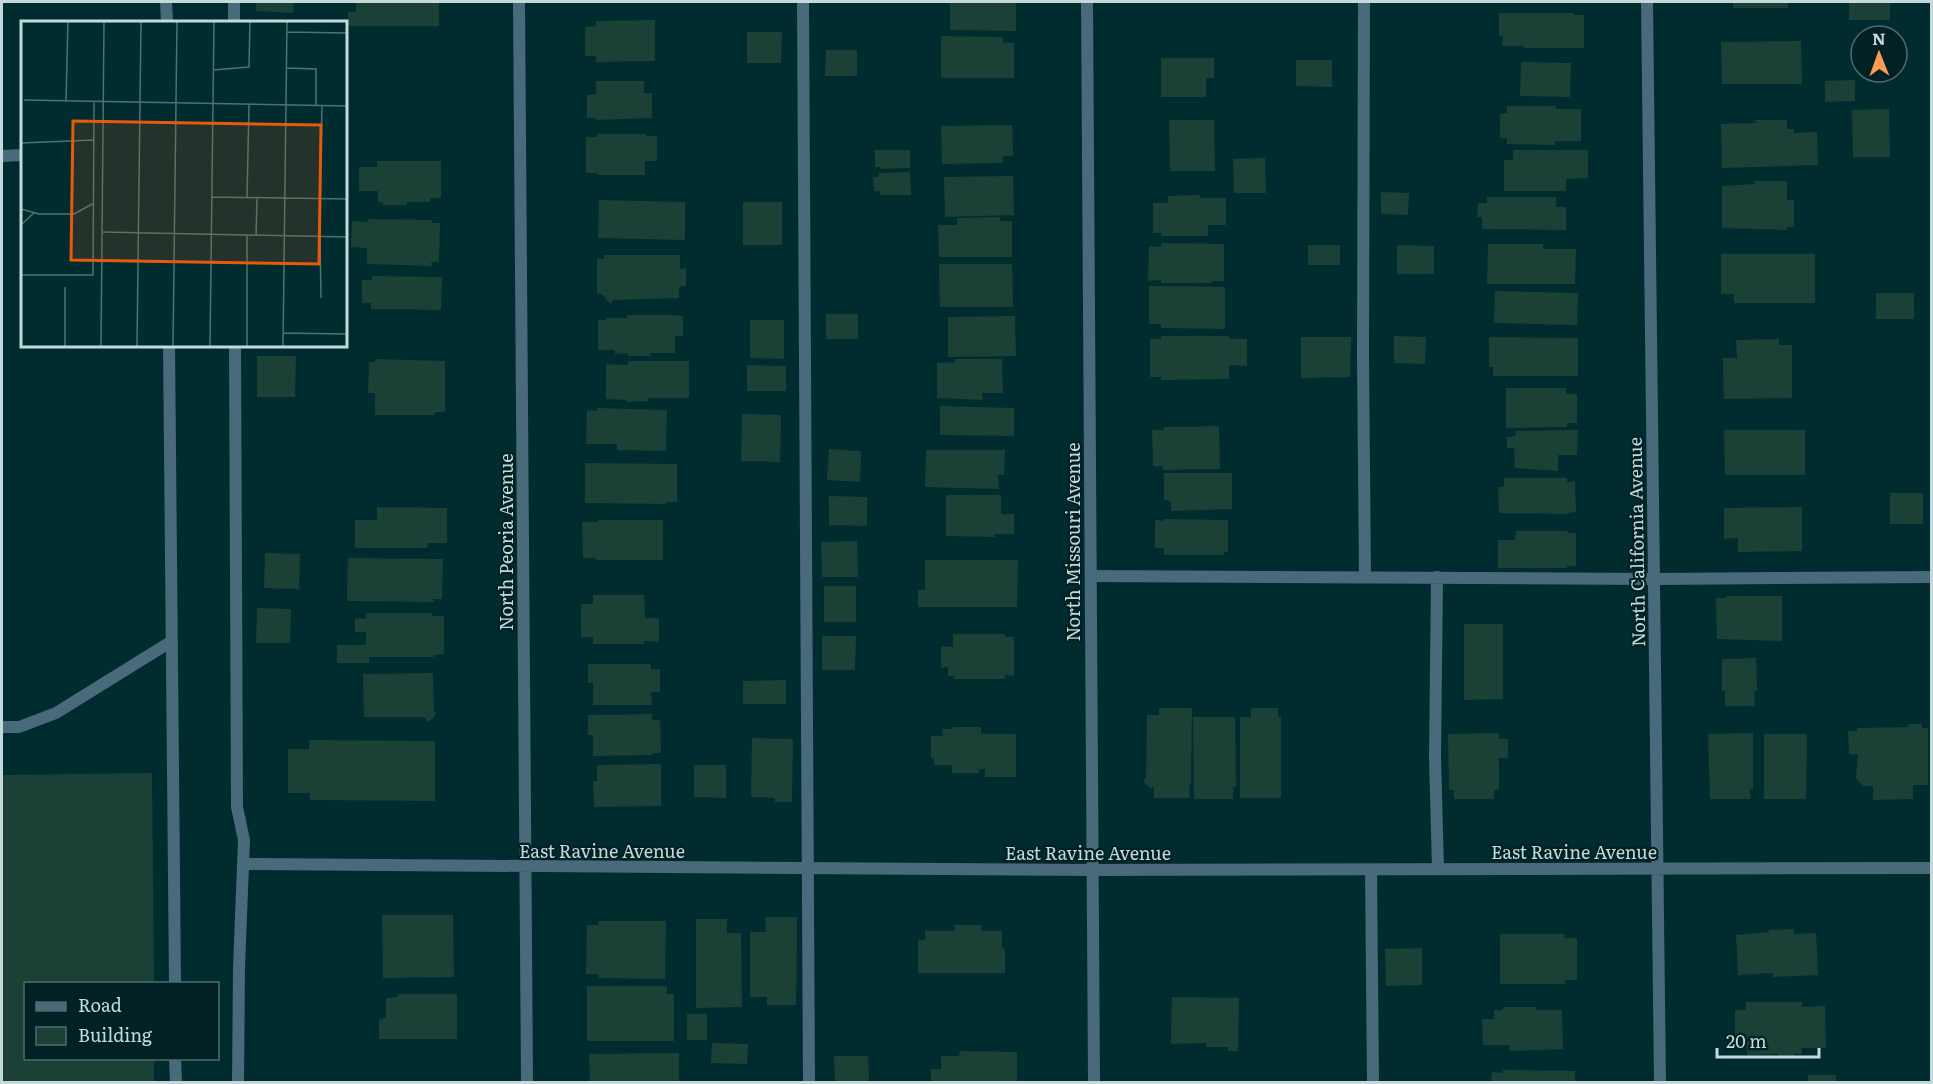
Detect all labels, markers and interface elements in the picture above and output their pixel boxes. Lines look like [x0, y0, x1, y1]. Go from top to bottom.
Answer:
inset map [21, 21, 346, 346]
north arrow [1849, 24, 1909, 84]
text: N [1872, 26, 1886, 50]
street label: North California Avenue [1621, 437, 1651, 647]
street label: North Missouri Avenue [1059, 442, 1086, 642]
street label: North Peoria Avenue [492, 453, 519, 631]
street label: East Ravine Avenue [519, 837, 685, 864]
street label: East Ravine Avenue [1491, 838, 1657, 865]
street label: East Ravine Avenue [1005, 839, 1171, 866]
legend [24, 982, 219, 1060]
text: Road [78, 991, 122, 1018]
text: Building [78, 1021, 153, 1048]
scale bar [1717, 1021, 1819, 1059]
text: 20 m [1726, 1027, 1767, 1054]

